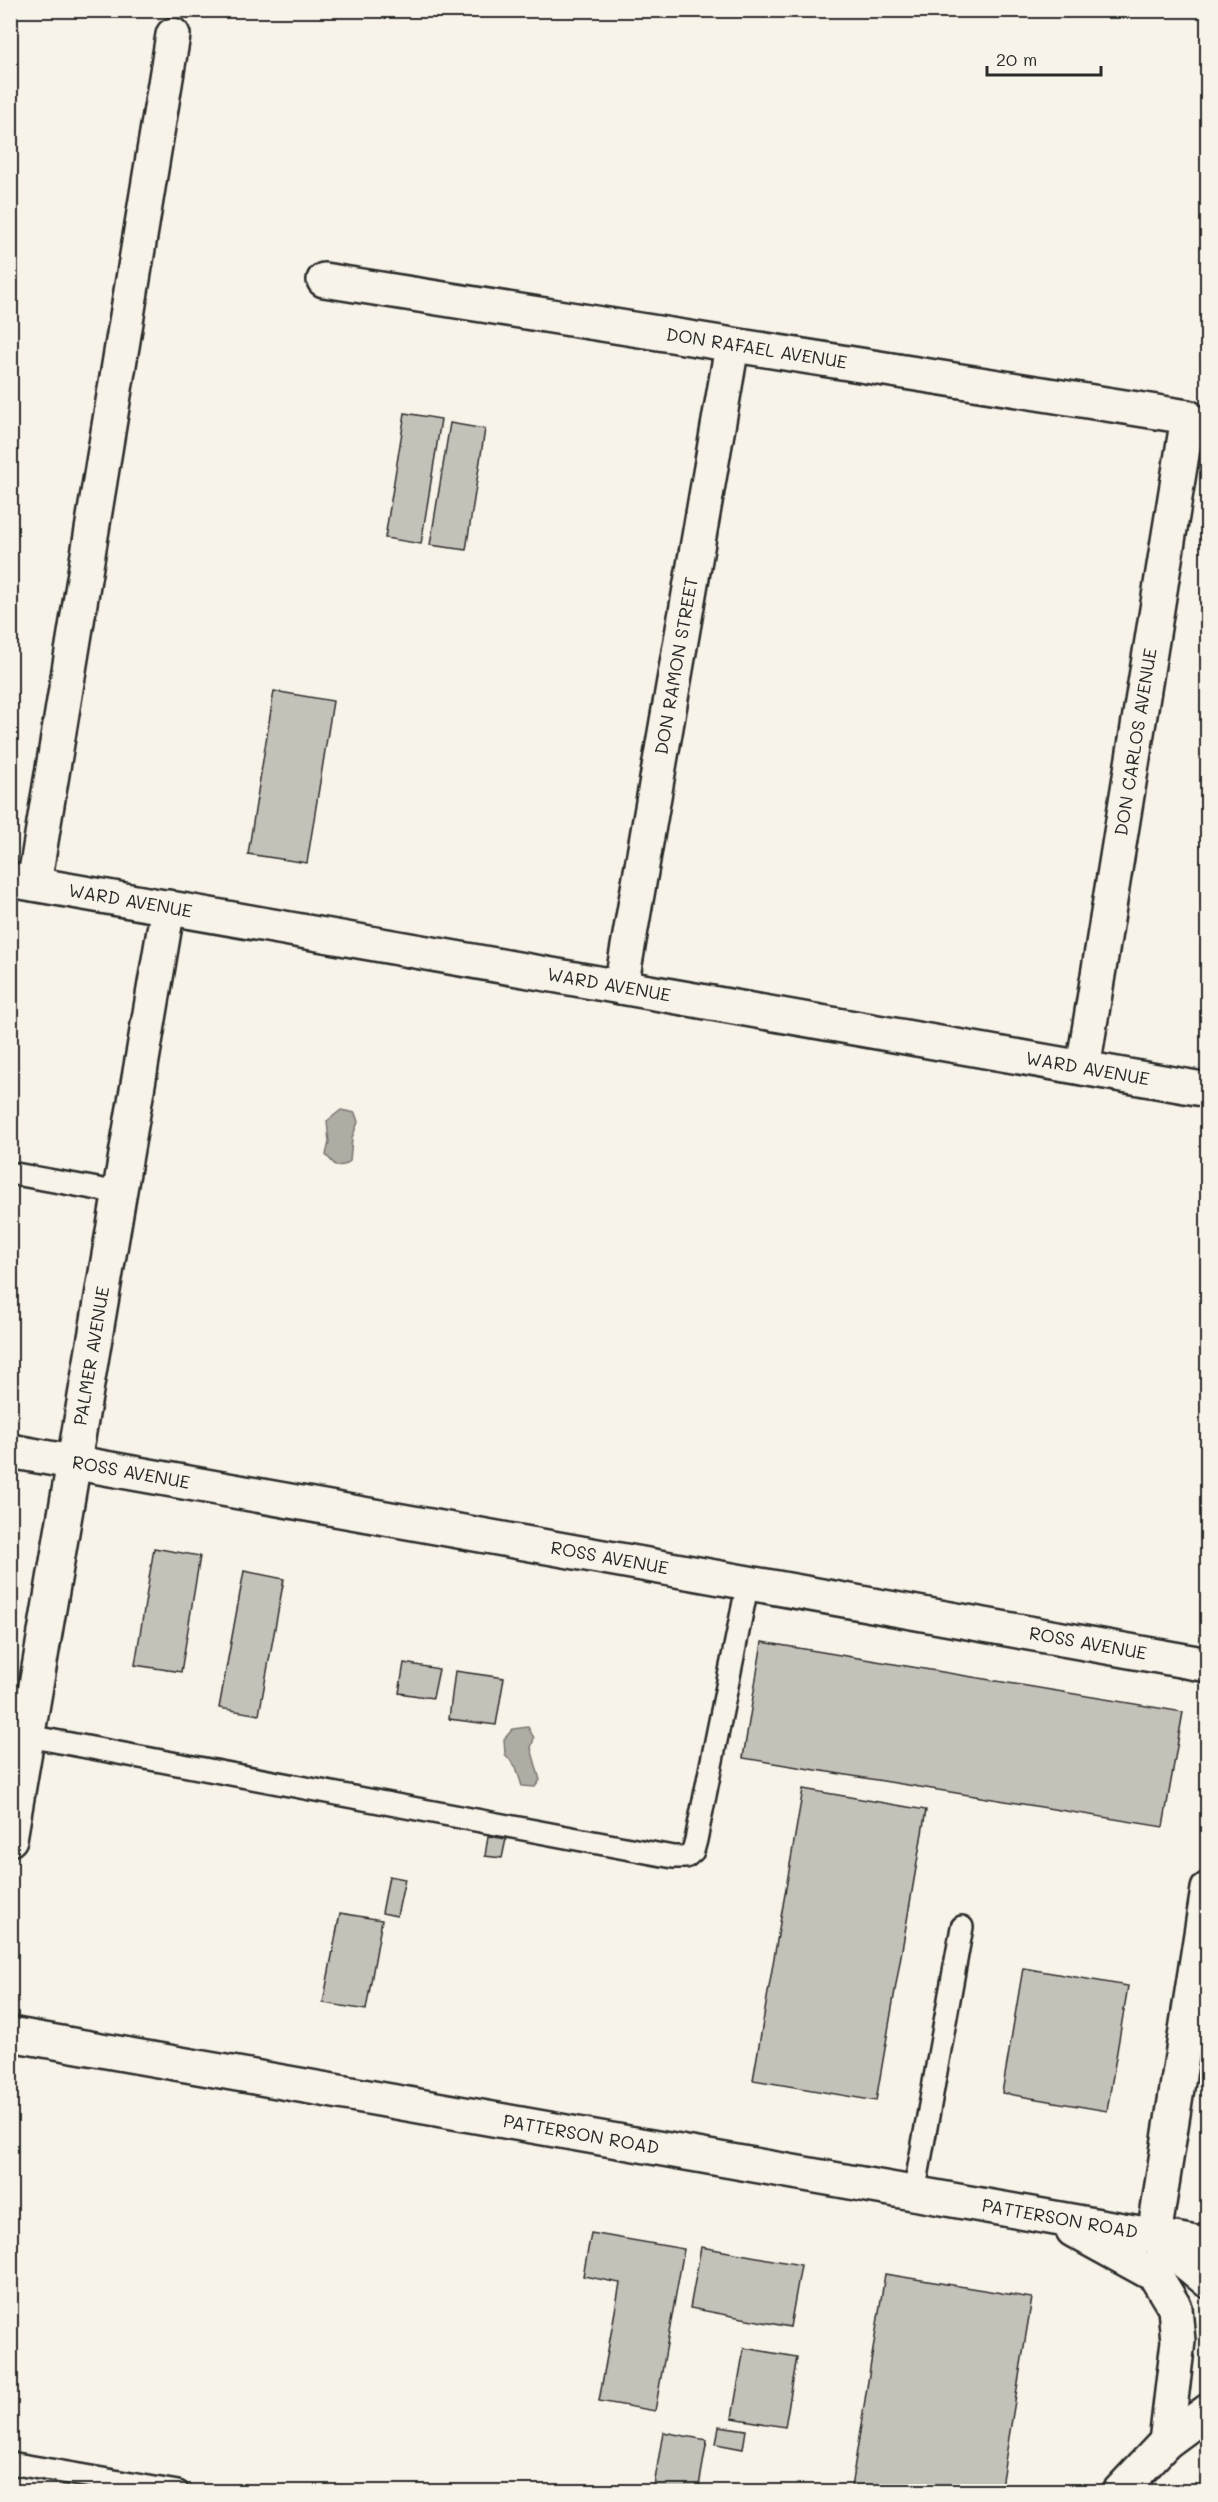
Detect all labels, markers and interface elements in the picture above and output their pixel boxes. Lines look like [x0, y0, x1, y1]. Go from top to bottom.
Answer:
scale bar [987, 39, 1101, 77]
text: 20 m [996, 47, 1037, 71]
street label: DON RAFAEL AVENUE [664, 321, 849, 374]
street label: DON RAMON STREET [648, 575, 703, 756]
street label: DON CARLOS AVENUE [1108, 646, 1162, 837]
street label: WARD AVENUE [67, 877, 194, 923]
street label: WARD AVENUE [545, 961, 673, 1007]
street label: WARD AVENUE [1024, 1045, 1152, 1091]
street label: PALMER AVENUE [67, 1284, 115, 1427]
street label: ROSS AVENUE [70, 1449, 192, 1494]
street label: ROSS AVENUE [549, 1535, 670, 1579]
street label: ROSS AVENUE [1027, 1620, 1149, 1665]
street label: PATTERSON ROAD [501, 2108, 661, 2159]
street label: PATTERSON ROAD [980, 2192, 1140, 2243]

